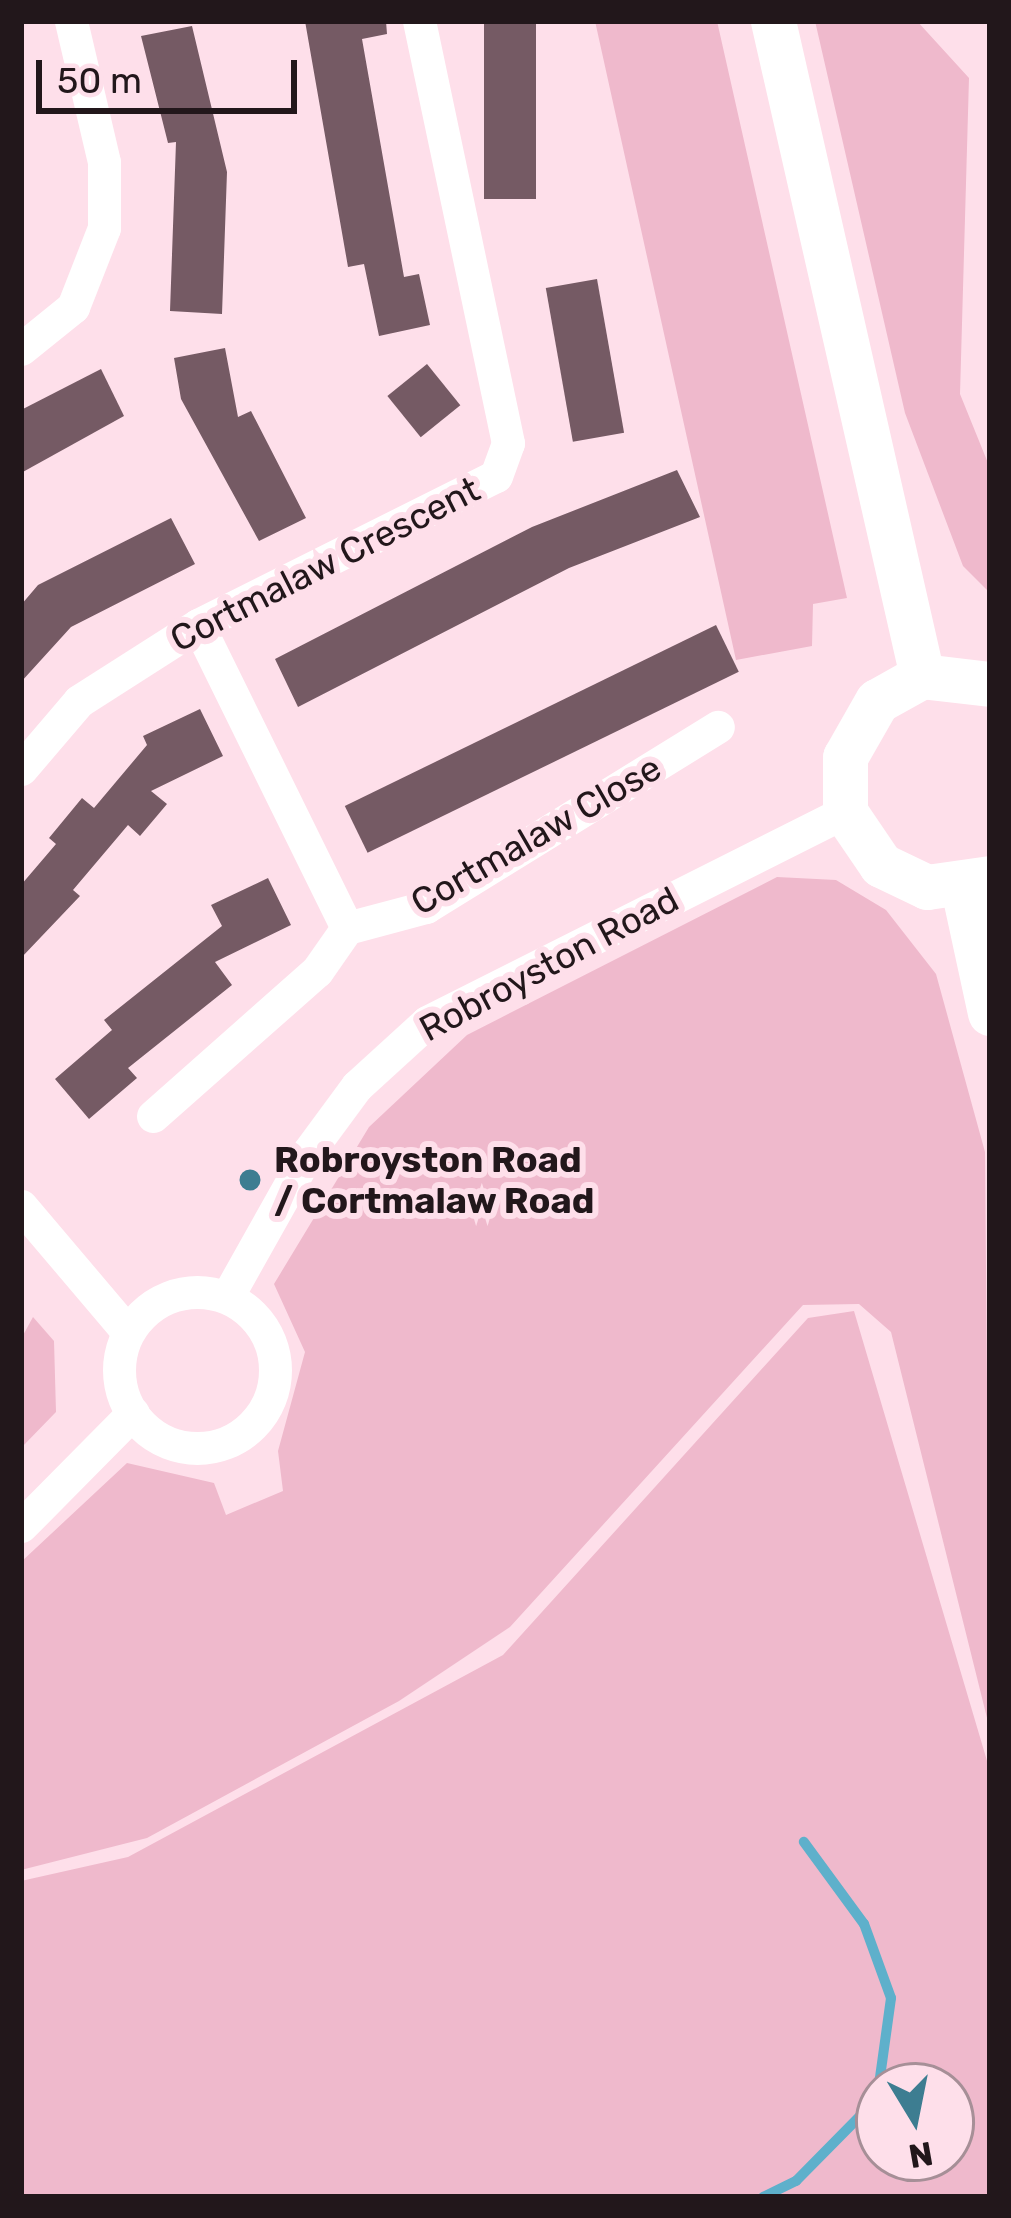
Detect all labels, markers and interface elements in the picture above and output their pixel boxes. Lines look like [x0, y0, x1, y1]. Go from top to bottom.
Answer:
scale bar [42, 36, 303, 110]
text: 50 m [57, 59, 142, 102]
street label: Cortmalaw Crescent [163, 467, 487, 661]
street label: Cortmalaw Close [403, 746, 669, 924]
street label: Robroyston Road [412, 878, 686, 1050]
place label: Robroyston Road / Cortmalaw Road [274, 1137, 595, 1222]
marker: Robroyston Road / Cortmalaw Road [237, 1167, 263, 1193]
north arrow [855, 2062, 975, 2182]
text: N [906, 2134, 936, 2176]

